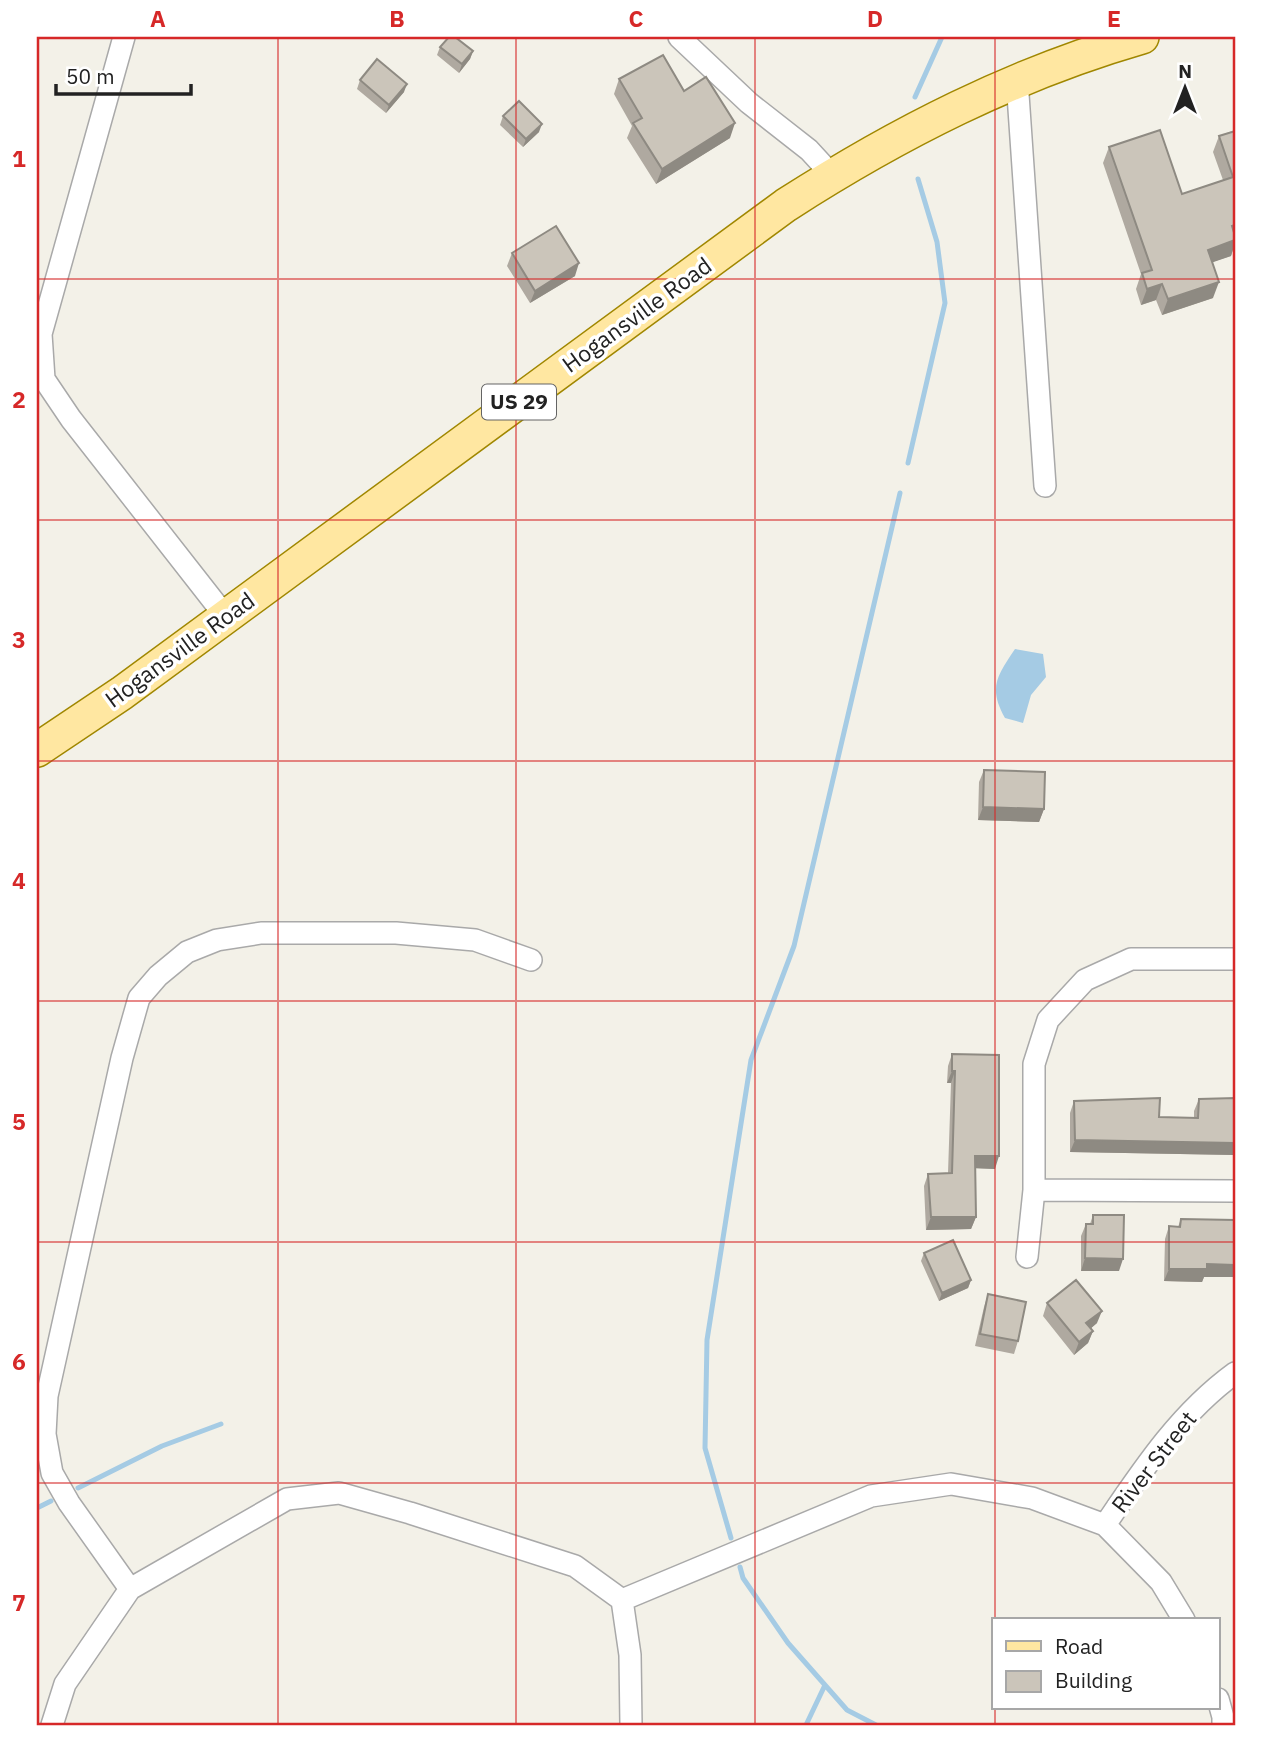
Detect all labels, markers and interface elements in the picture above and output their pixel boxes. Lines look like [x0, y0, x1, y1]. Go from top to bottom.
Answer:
text: A [150, 3, 166, 33]
text: B [389, 3, 405, 33]
text: C [629, 3, 644, 33]
text: D [867, 3, 883, 33]
text: E [1107, 3, 1121, 33]
scale bar [56, 52, 191, 96]
north arrow [1150, 52, 1220, 122]
text: N [1178, 59, 1192, 83]
text: 50 m [66, 62, 115, 90]
text: 1 [12, 143, 26, 173]
street label: Hogansville Road [556, 250, 717, 379]
text: 2 [12, 384, 26, 414]
road number: US 29 [482, 384, 556, 420]
street label: Hogansville Road [99, 585, 260, 714]
text: 3 [12, 624, 26, 654]
text: 4 [12, 865, 26, 895]
text: 5 [12, 1106, 26, 1136]
text: 6 [12, 1346, 26, 1376]
street label: River Street [1104, 1404, 1202, 1518]
text: 7 [12, 1587, 26, 1617]
legend [992, 1618, 1220, 1710]
text: Road [1055, 1632, 1103, 1660]
text: Building [1055, 1666, 1132, 1694]

